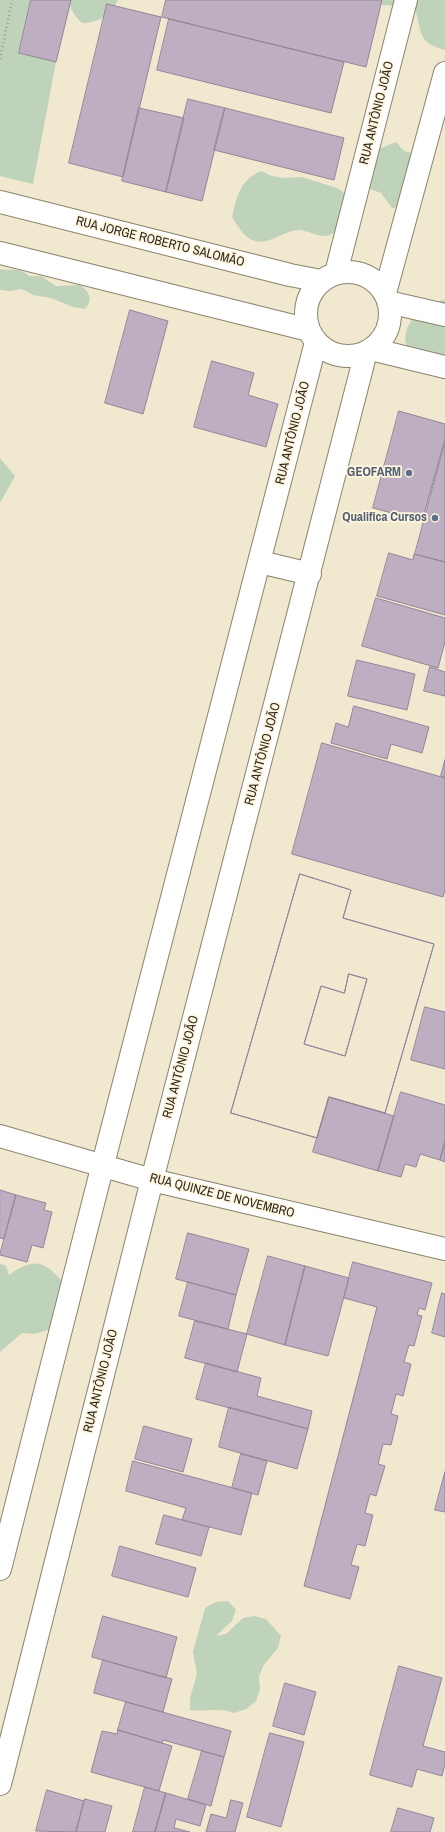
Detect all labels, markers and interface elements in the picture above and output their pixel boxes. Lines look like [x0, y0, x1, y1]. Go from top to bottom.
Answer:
street label: RUA ANTÔNIO JOÃO [357, 60, 397, 166]
street label: RUA JORGE ROBERTO SALOMÃO [74, 213, 246, 271]
street label: RUA ANTÔNIO JOÃO [273, 380, 313, 486]
place label: GEOFARM [347, 465, 401, 481]
marker: GEOFARM [404, 468, 414, 478]
place label: Qualifica Cursos [342, 510, 427, 526]
marker: Qualifica Cursos [430, 513, 440, 523]
street label: RUA ANTÔNIO JOÃO [242, 701, 284, 807]
street label: RUA ANTÔNIO JOÃO [160, 1014, 202, 1120]
street label: RUA QUINZE DE NOVEMBRO [148, 1170, 296, 1222]
street label: RUA ANTÔNIO JOÃO [81, 1328, 121, 1434]

